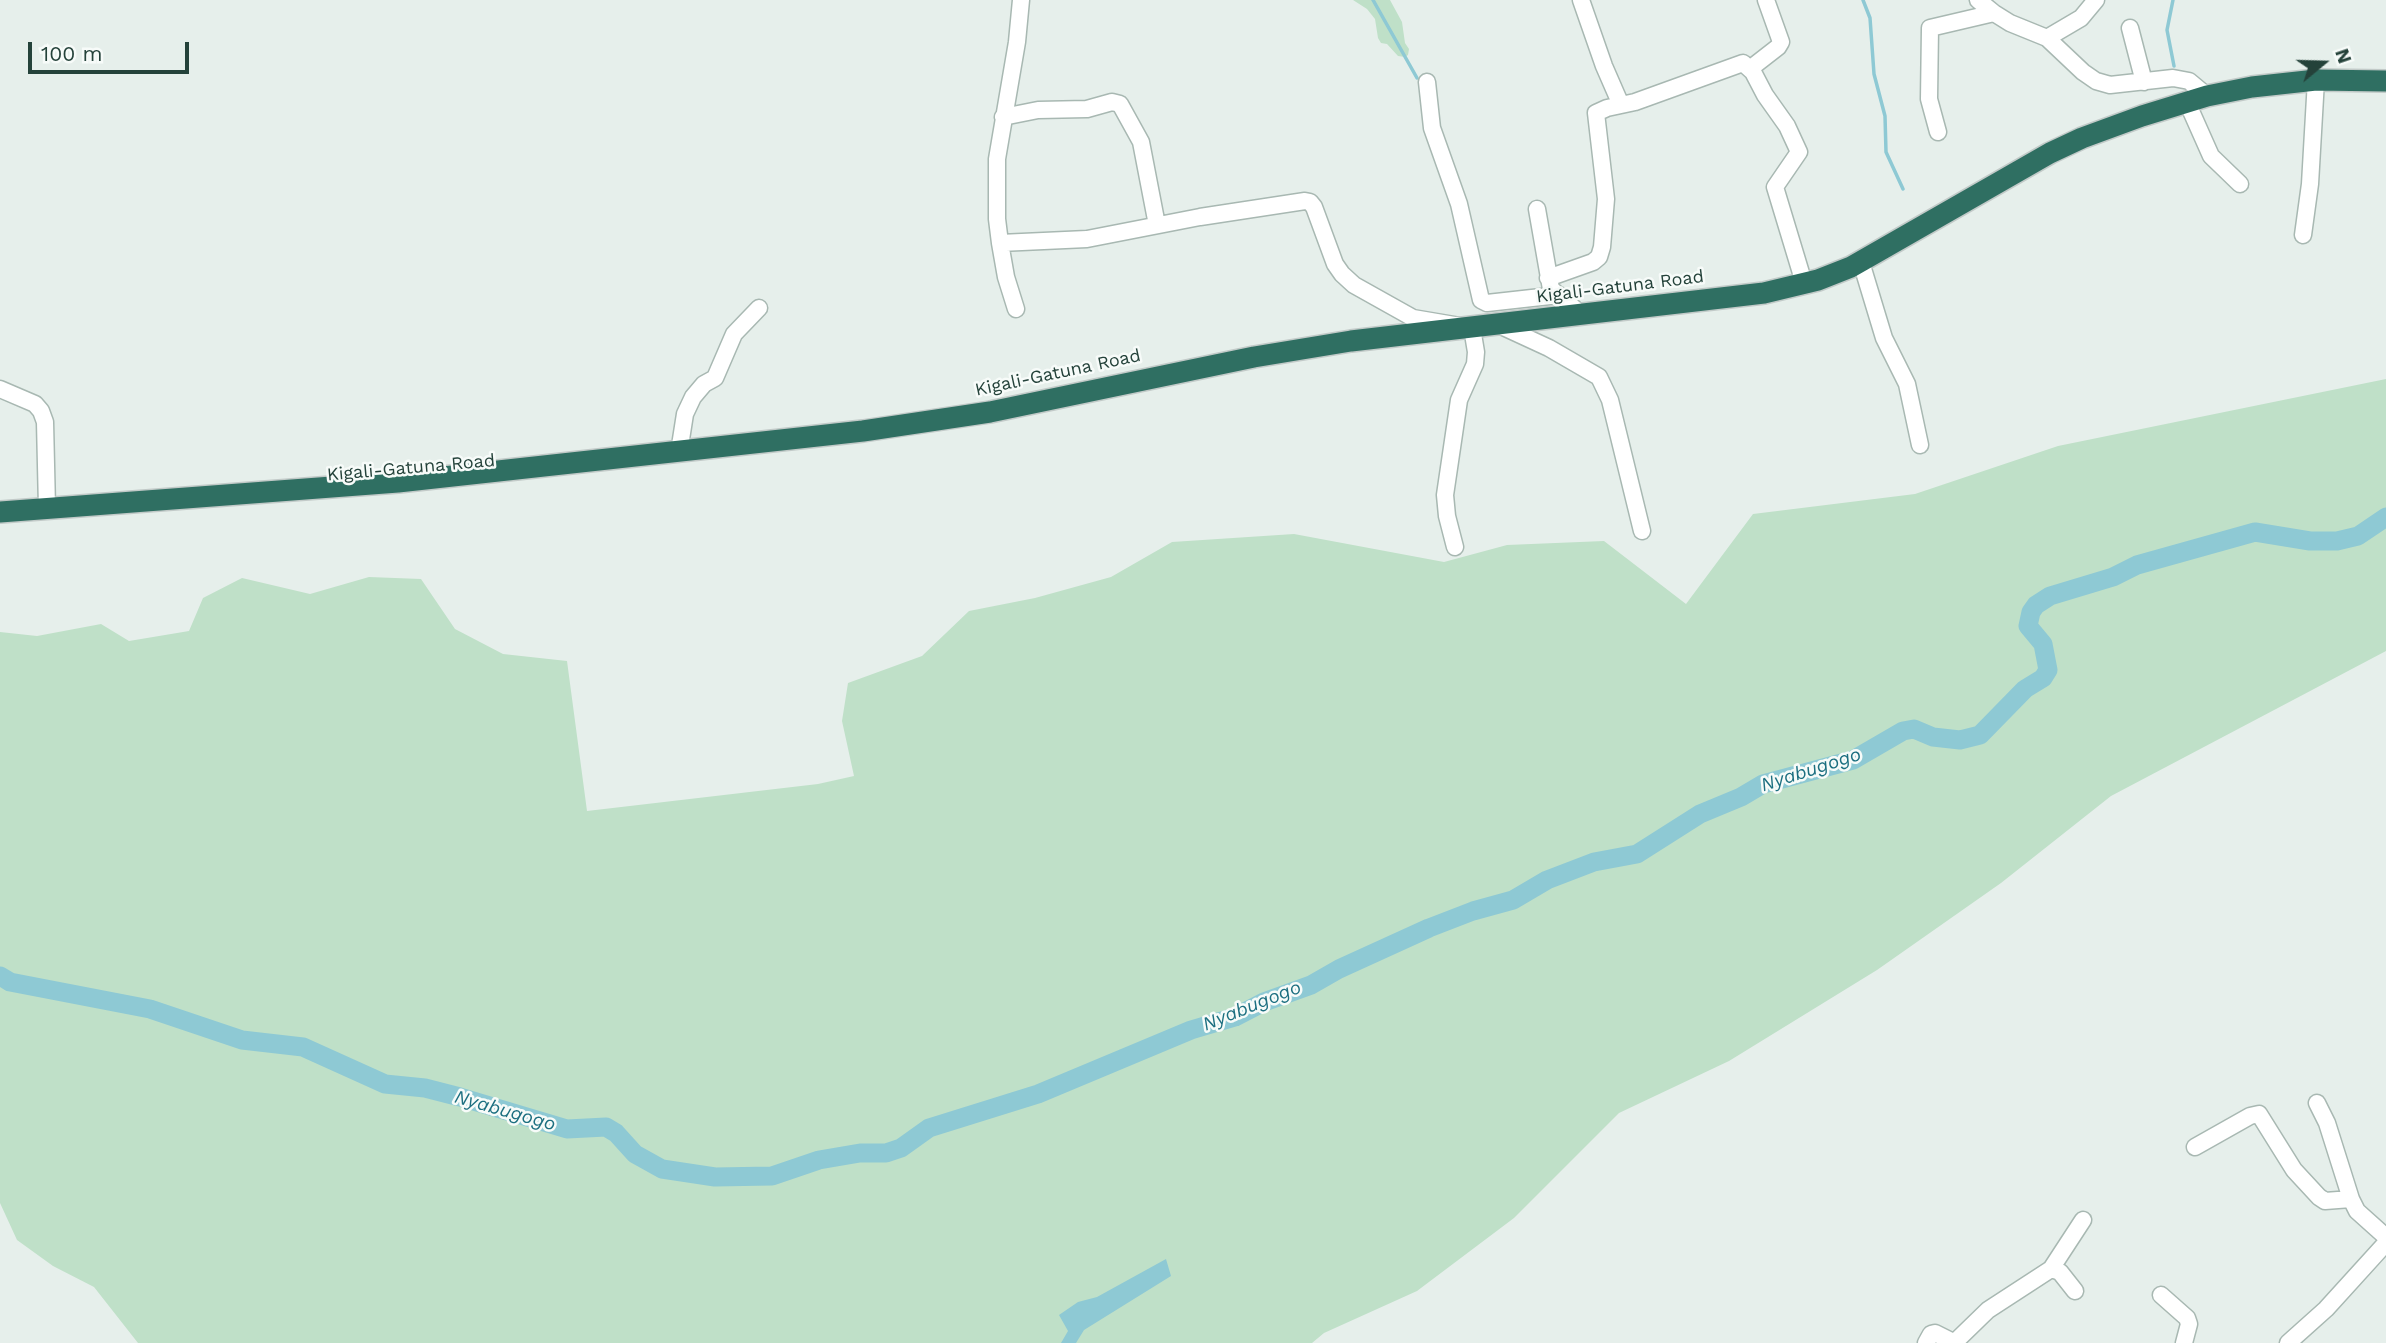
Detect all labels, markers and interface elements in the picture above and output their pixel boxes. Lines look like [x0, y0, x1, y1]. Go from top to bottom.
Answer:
scale bar [32, 28, 192, 72]
north arrow [2288, 28, 2358, 98]
text: 100 m [41, 41, 103, 66]
text: N [2330, 46, 2356, 66]
street label: Kigali-Gatuna Road [1535, 266, 1705, 308]
street label: Kigali-Gatuna Road [973, 345, 1143, 401]
street label: Kigali-Gatuna Road [326, 450, 496, 486]
water label: Nyabugogo [1758, 743, 1864, 797]
water label: Nyabugogo [1199, 976, 1305, 1036]
water label: Nyabugogo [452, 1086, 558, 1136]

